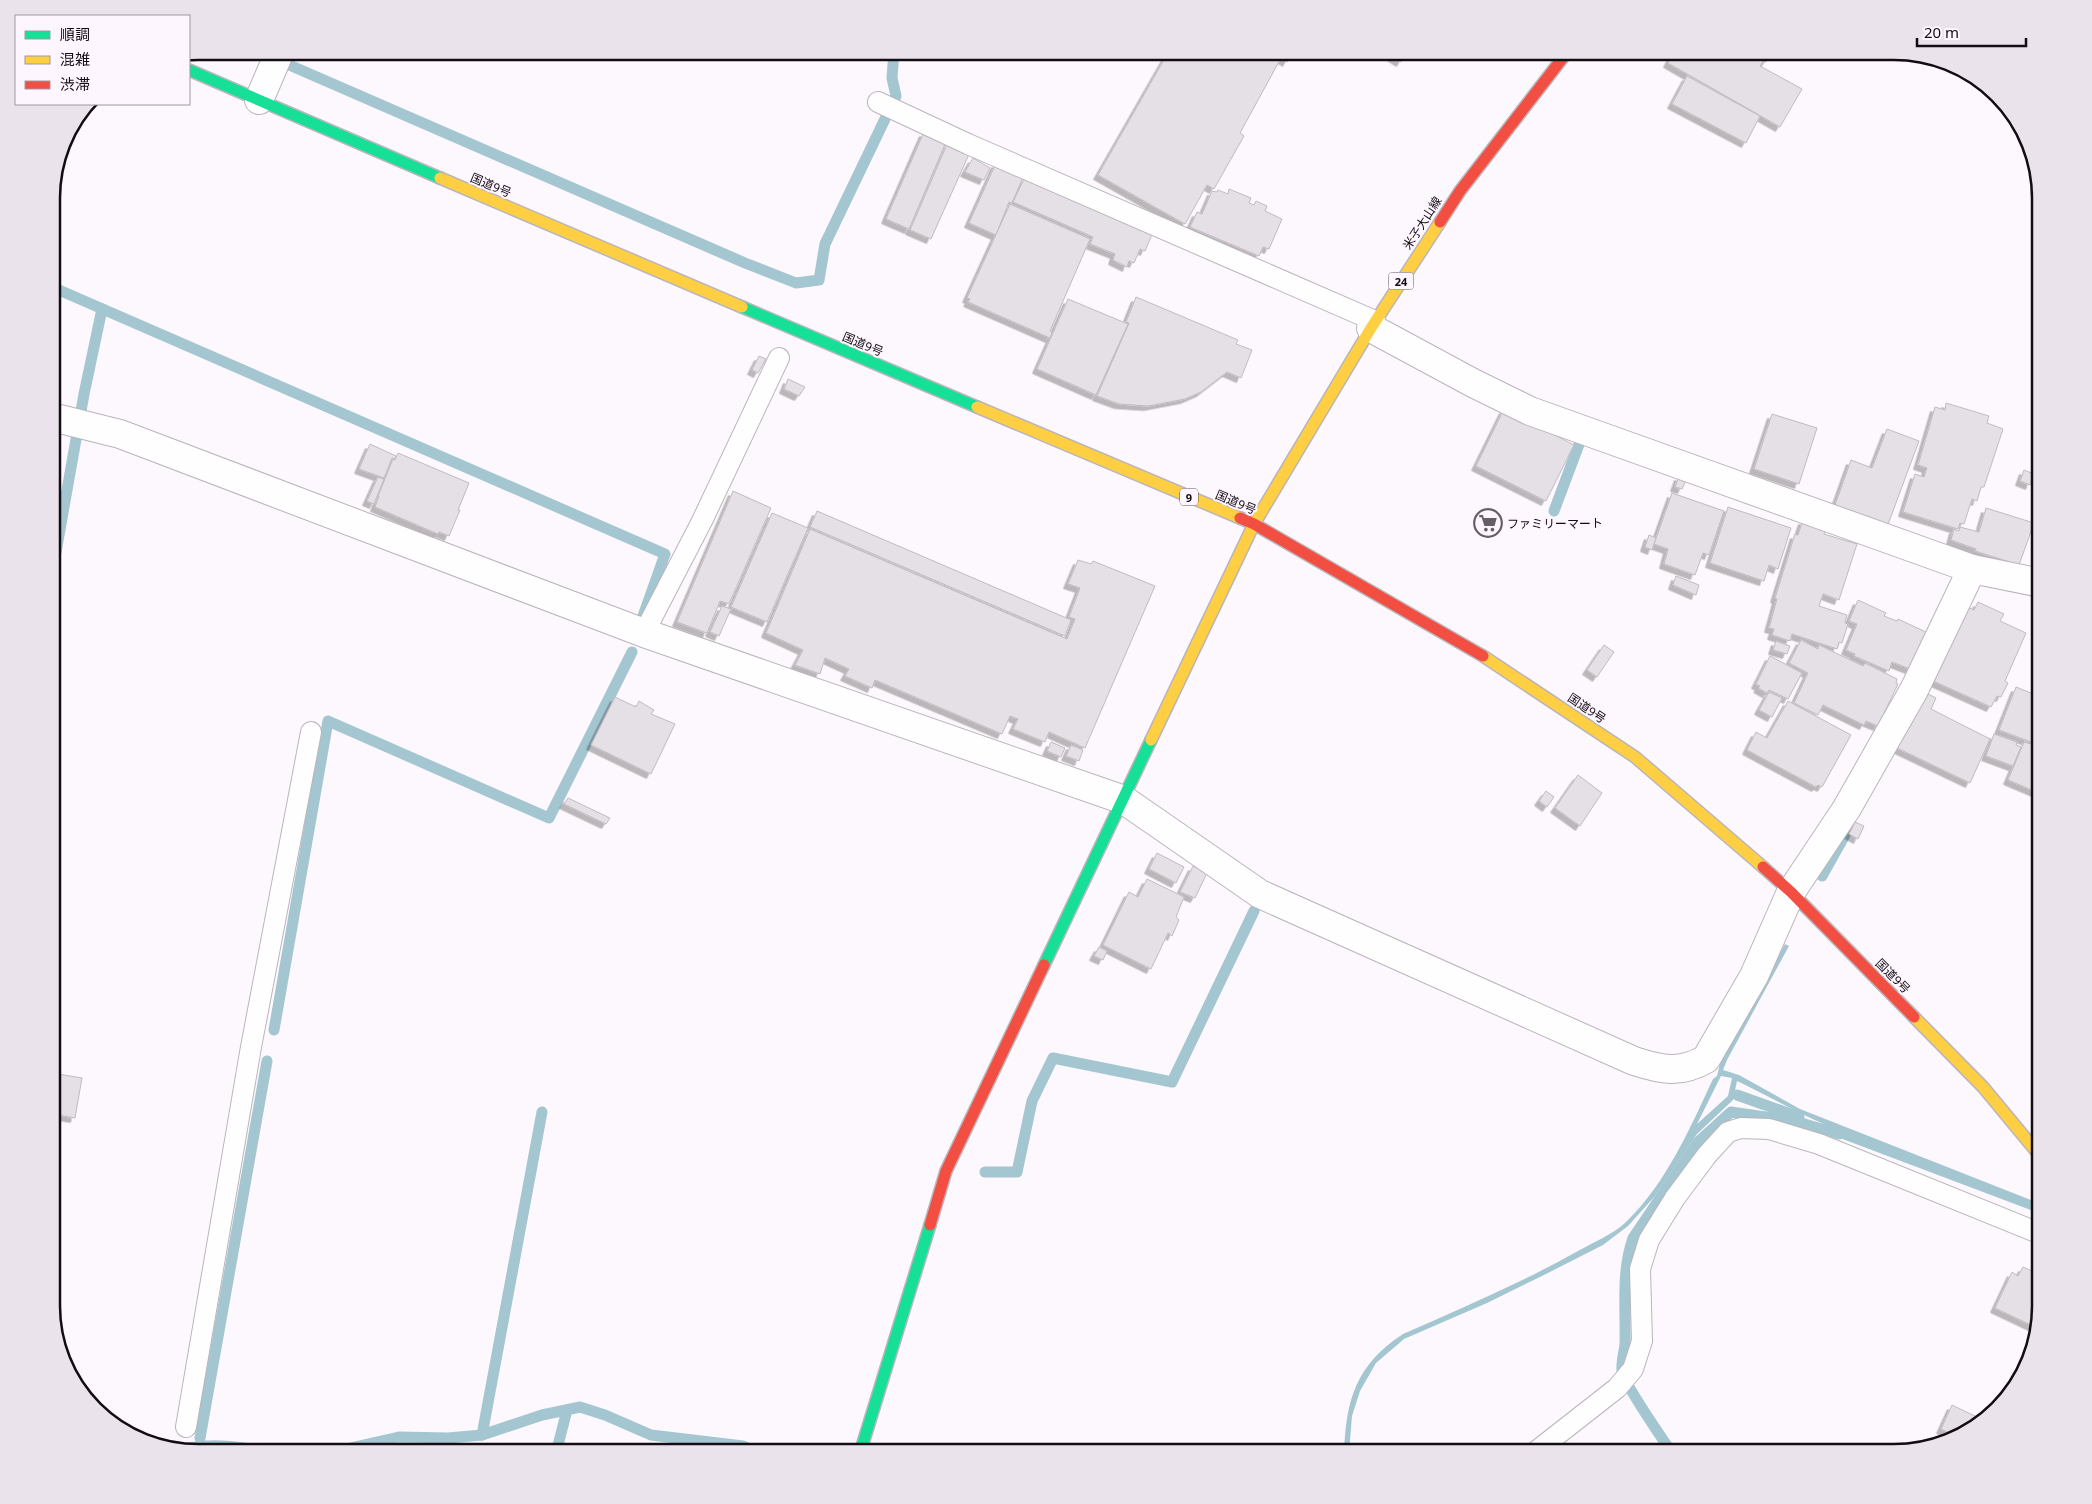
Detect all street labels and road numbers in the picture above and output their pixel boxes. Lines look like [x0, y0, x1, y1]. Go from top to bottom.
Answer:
street label: 国道9号 [468, 169, 514, 201]
street label: 米子大山線 [1399, 193, 1445, 253]
road number: 24 [1388, 272, 1414, 290]
street label: 国道9号 [840, 328, 886, 360]
street label: 国道9号 [1213, 486, 1259, 518]
road number: 9 [1180, 488, 1198, 506]
street label: 国道9号 [1564, 689, 1610, 727]
street label: 国道9号 [1872, 955, 1914, 997]

